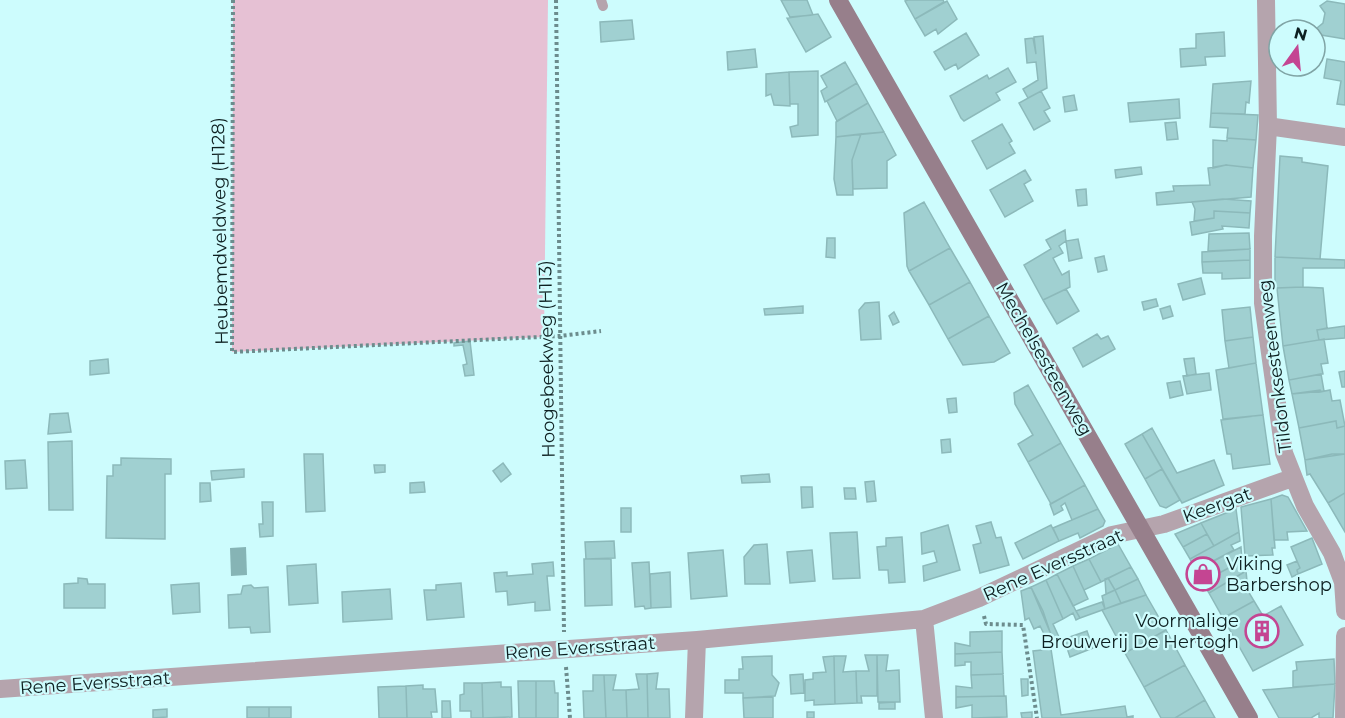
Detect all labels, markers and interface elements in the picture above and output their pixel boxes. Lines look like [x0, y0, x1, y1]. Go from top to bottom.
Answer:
north arrow [1267, 18, 1327, 78]
text: N [1292, 23, 1309, 45]
street label: Heubemdveldweg (H128) [207, 117, 233, 345]
street label: Hoogebeekweg (H113) [534, 260, 560, 458]
street label: Mechelsesteenweg [991, 278, 1097, 440]
street label: Tildonksesteenweg [1253, 278, 1297, 454]
street label: Keergat [1180, 482, 1254, 528]
street label: Rene Eversstraat [980, 524, 1126, 606]
place label: Viking Barbershop [1226, 553, 1332, 596]
shop icon: Viking Barbershop [1185, 556, 1221, 592]
place label: Voormalige Brouwerij De Hertogh [1041, 610, 1239, 653]
building icon: Voormalige Brouwerij De Hertogh [1244, 613, 1280, 649]
street label: Rene Eversstraat [504, 632, 656, 664]
street label: Rene Eversstraat [19, 667, 171, 699]

